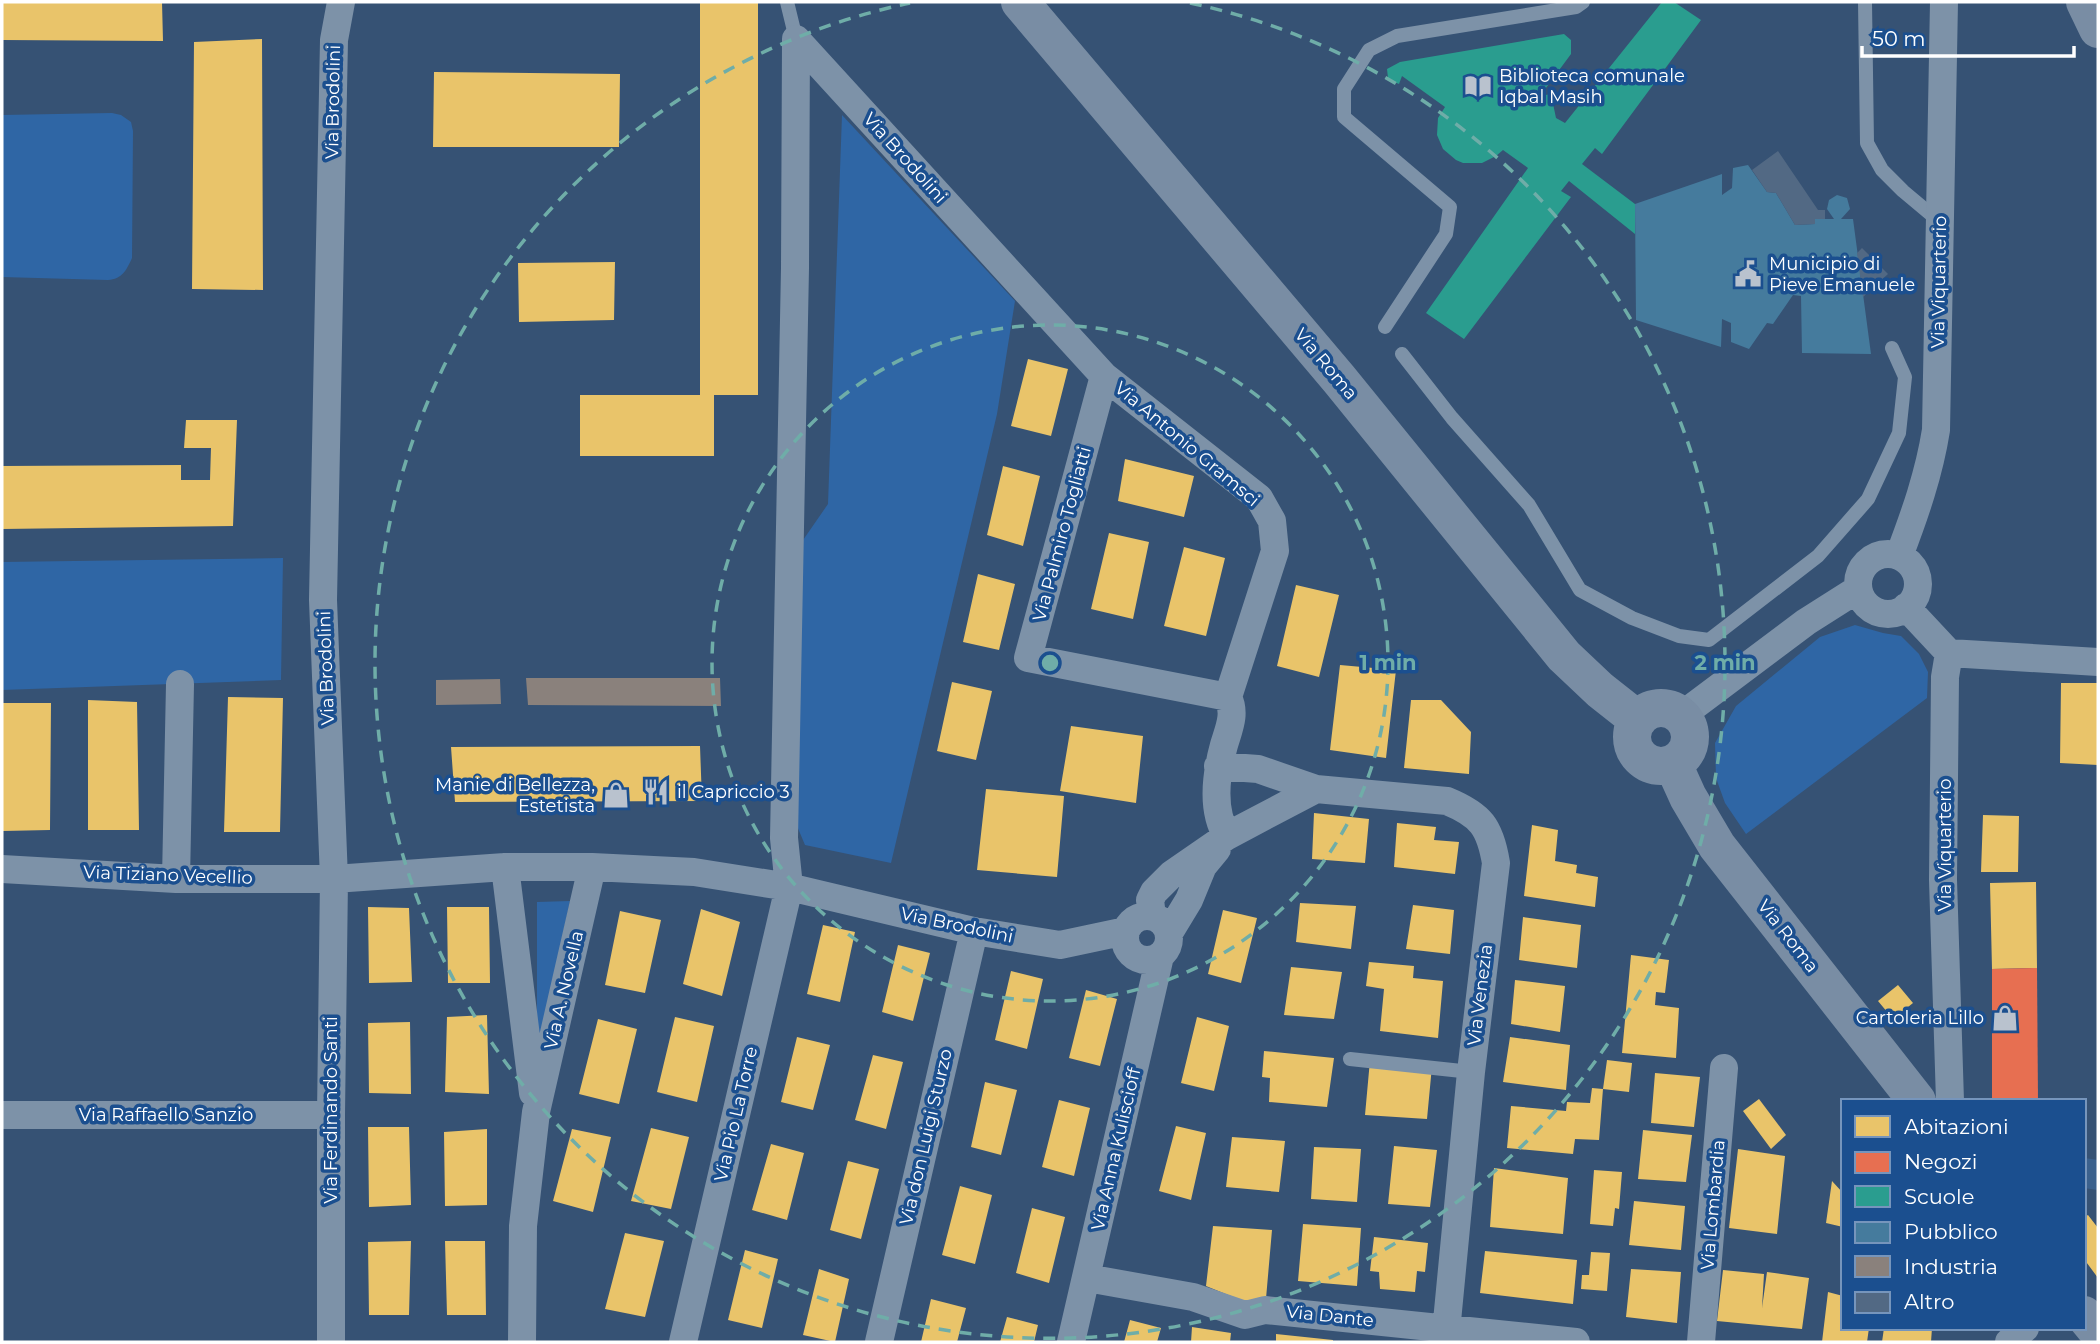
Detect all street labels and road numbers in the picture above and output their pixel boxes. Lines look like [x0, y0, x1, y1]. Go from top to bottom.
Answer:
street label: Via Brodolini [321, 45, 345, 159]
street label: Via Brodolini [859, 108, 951, 208]
street label: Via Viquarterio [1927, 215, 1951, 349]
street label: Via Roma [1290, 324, 1362, 404]
street label: Via Antonio Gramsci [1110, 377, 1264, 511]
street label: Via Palmiro Togliatti [1028, 444, 1096, 624]
street label: Via Brodolini [313, 610, 339, 726]
street label: Via Viquarterio [1934, 779, 1956, 911]
street label: Via Tiziano Vecellio [83, 861, 253, 889]
street label: Via Roma [1753, 895, 1823, 977]
street label: Via Brodolini [899, 902, 1015, 948]
street label: Via A. Novella [540, 929, 588, 1051]
street label: Via Venezia [1463, 943, 1497, 1047]
street label: Via Ferdinando Santi [320, 1016, 342, 1204]
street label: Via Pio La Torre [710, 1044, 762, 1184]
street label: Via don Luigi Sturzo [895, 1047, 957, 1227]
street label: Via Anna Kuliscioff [1087, 1065, 1146, 1233]
street label: Via Raffaello Sanzio [79, 1104, 253, 1126]
street label: Via Lombardia [1696, 1139, 1730, 1271]
street label: Via Dante [1285, 1300, 1375, 1332]

